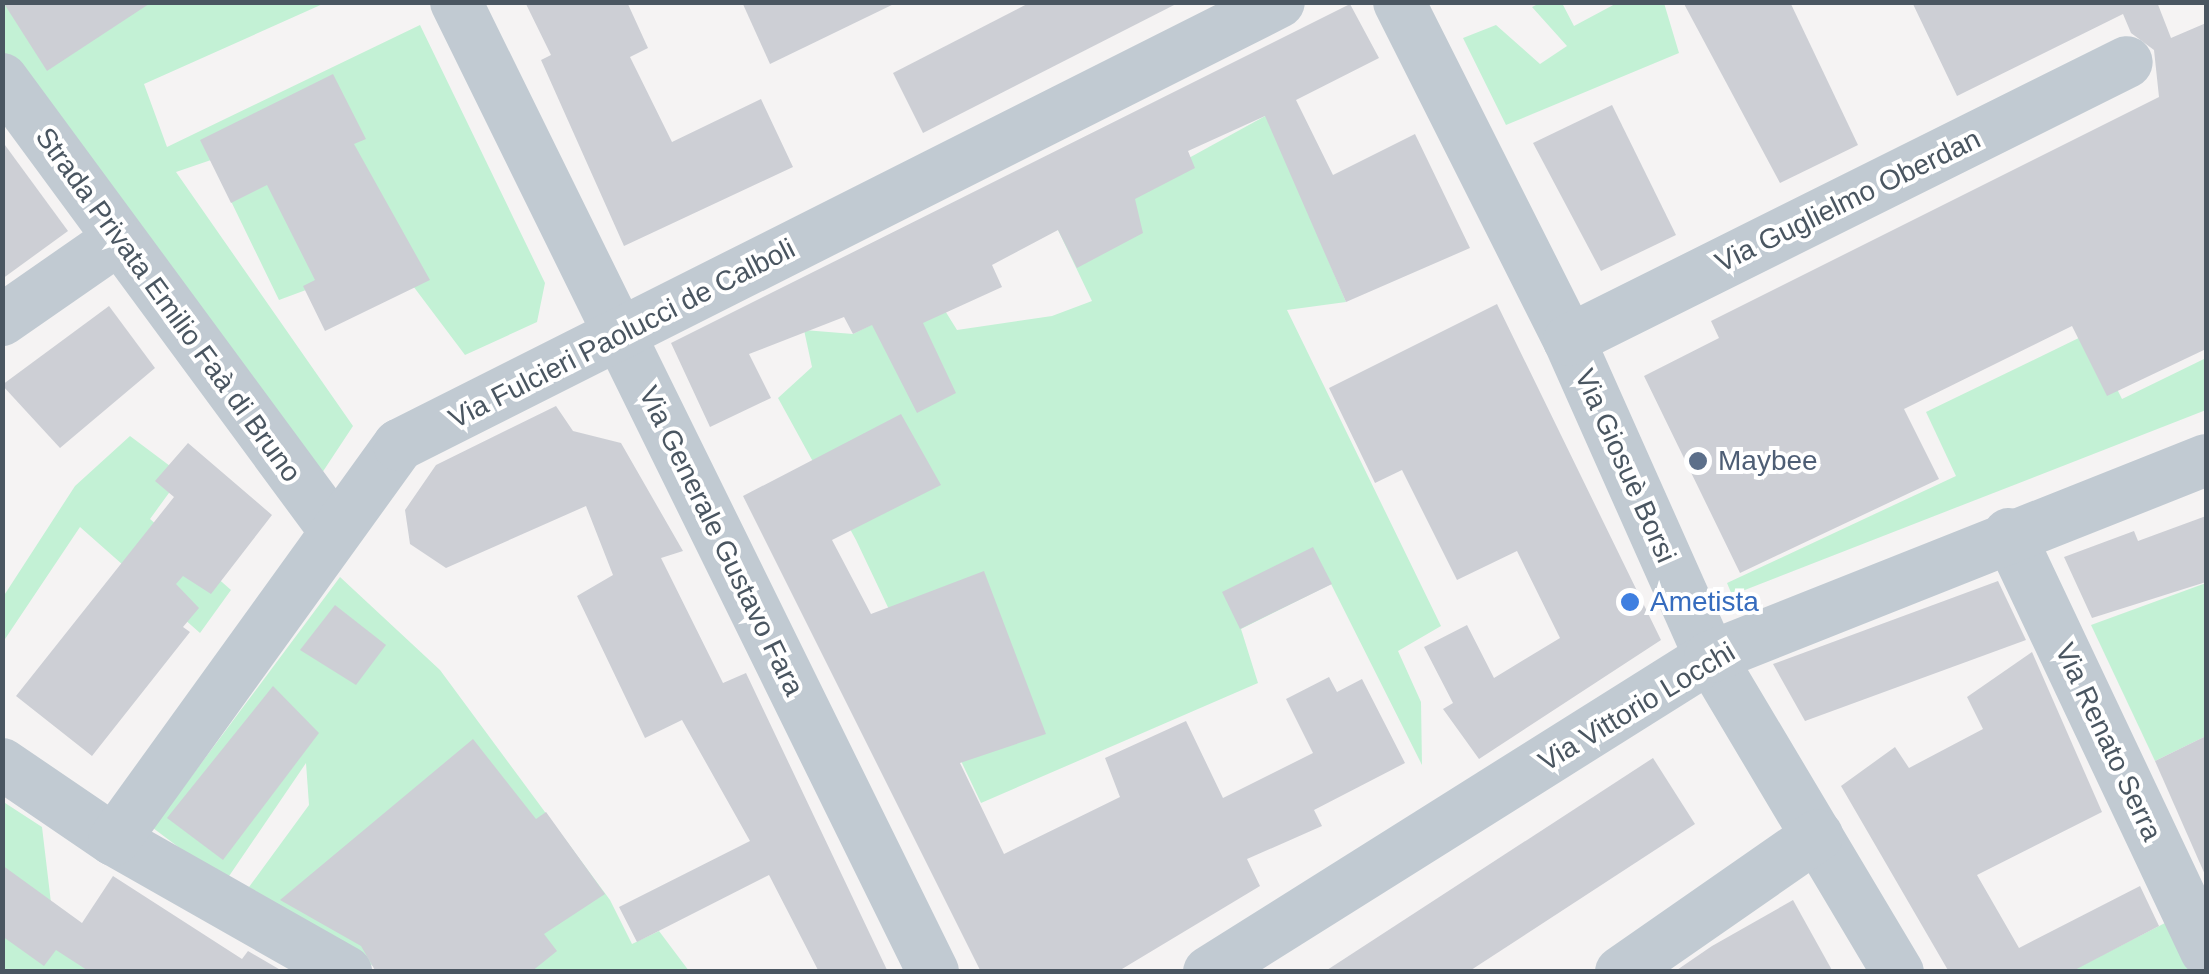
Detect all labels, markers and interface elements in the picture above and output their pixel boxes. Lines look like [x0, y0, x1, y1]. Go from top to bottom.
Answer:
street label: Strada Privata Emilio Faà di Bruno [28, 121, 308, 489]
street label: Via Guglielmo Oberdan [1710, 122, 1986, 280]
street label: Via Fulcieri Paolucci de Calboli [443, 232, 801, 436]
street label: Via Giosuè Borsi [1567, 364, 1683, 568]
street label: Via Generale Gustavo Fara [631, 381, 811, 701]
place label: Maybee [1718, 444, 1818, 478]
marker: Maybee [1687, 450, 1709, 472]
place label: Ametista [1650, 585, 1759, 619]
marker: Ametista [1619, 591, 1641, 613]
street label: Via Vittorio Locchi [1533, 635, 1741, 779]
street label: Via Renato Serra [2047, 638, 2169, 846]

